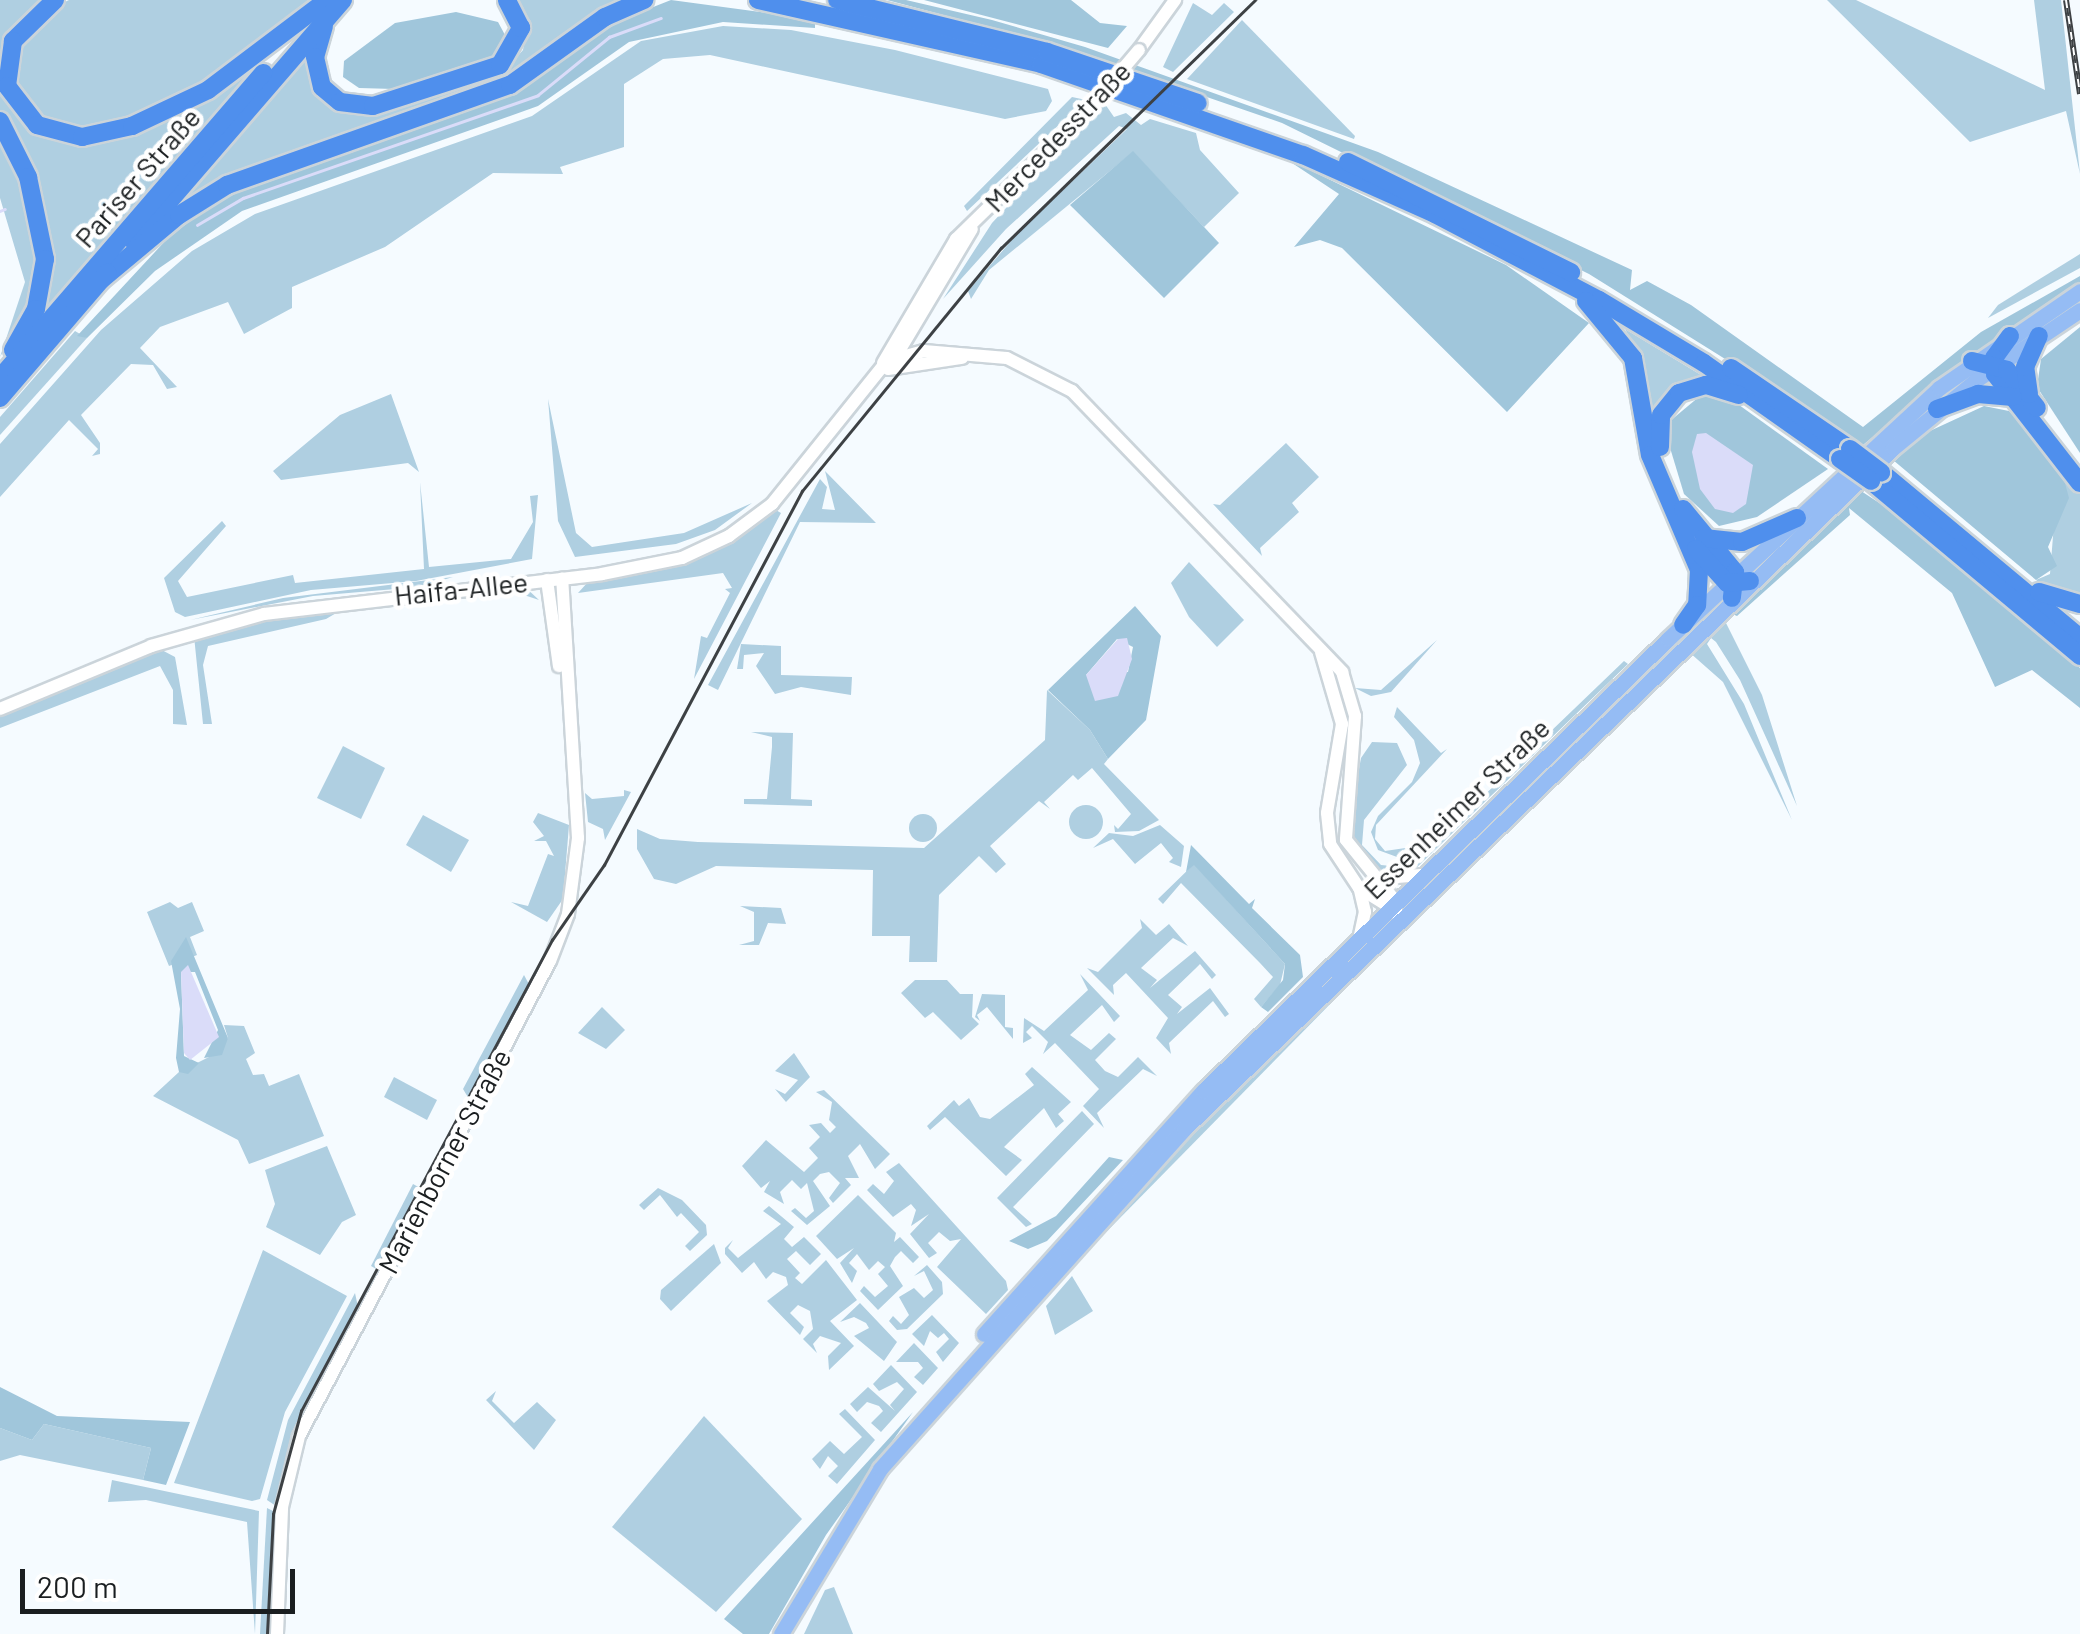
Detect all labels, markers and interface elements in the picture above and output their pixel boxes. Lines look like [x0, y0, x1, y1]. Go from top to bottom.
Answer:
street label: Mercedesstraße [977, 54, 1137, 218]
street label: Pariser Straße [67, 100, 207, 254]
street label: Haifa-Allee [392, 564, 530, 612]
street label: Essenheimer Straße [1356, 711, 1556, 905]
street label: Marienborner Straße [371, 1043, 517, 1279]
scale bar [25, 1549, 300, 1611]
text: 200 m [37, 1568, 118, 1604]

